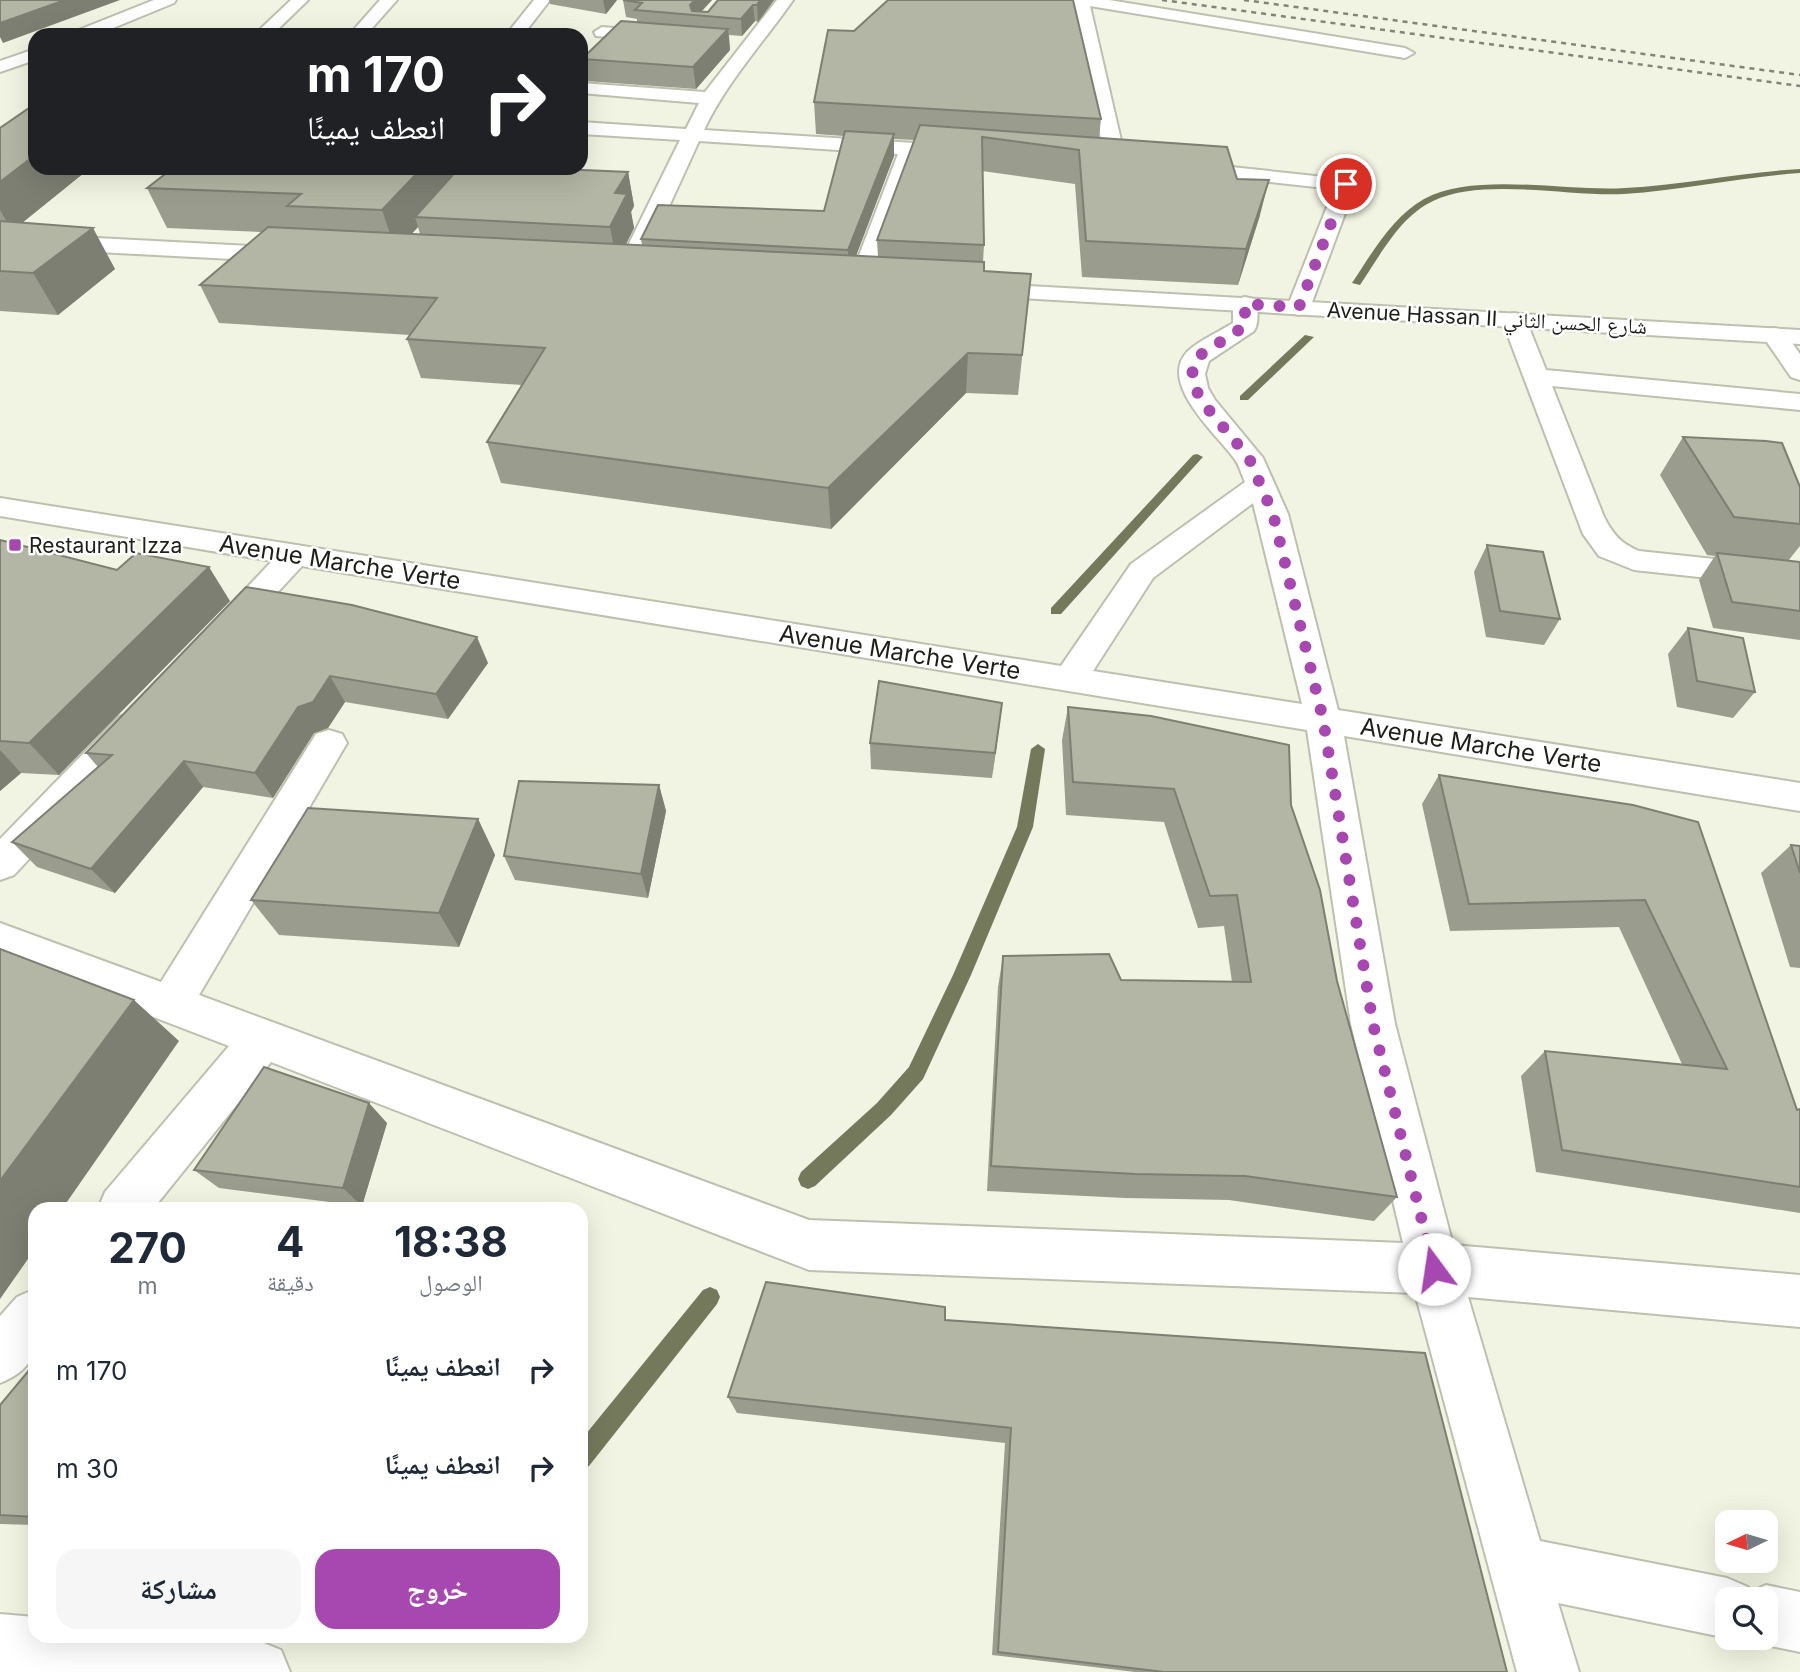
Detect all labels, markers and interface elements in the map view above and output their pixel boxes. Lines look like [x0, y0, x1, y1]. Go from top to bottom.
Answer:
text: 170 m [307, 45, 445, 104]
icon: right [469, 56, 560, 147]
text: انعطف يمينًا [307, 108, 445, 147]
pin [1316, 154, 1376, 214]
icon: arrive [1327, 165, 1365, 203]
street label: Avenue Hassan II شارع الحسن الثاني [1326, 297, 1648, 343]
street label: Avenue Marche Verte [217, 529, 463, 595]
place label: Restaurant Izza [29, 533, 182, 558]
marker: Restaurant Izza [7, 537, 23, 553]
street label: Avenue Marche Verte [777, 619, 1023, 685]
street label: Avenue Marche Verte [1358, 712, 1604, 778]
text: 4 [276, 1216, 305, 1267]
text: 18:38 [394, 1216, 508, 1267]
text: 270 [108, 1222, 187, 1273]
position arrow [1397, 1232, 1471, 1306]
text: دقيقة [267, 1269, 314, 1297]
text: الوصول [419, 1269, 483, 1297]
text: m [137, 1272, 158, 1300]
text: انعطف يمينًا [385, 1351, 501, 1382]
icon: right [522, 1351, 560, 1389]
text: 170 m [56, 1355, 127, 1386]
text: انعطف يمينًا [385, 1449, 501, 1480]
icon: right [522, 1449, 560, 1487]
text: 30 m [56, 1453, 119, 1484]
north arrow [1715, 1510, 1778, 1573]
map controls [1715, 1510, 1778, 1650]
button: مشاركة [56, 1549, 301, 1629]
button: خروج [315, 1549, 560, 1629]
button: search [1715, 1587, 1778, 1650]

